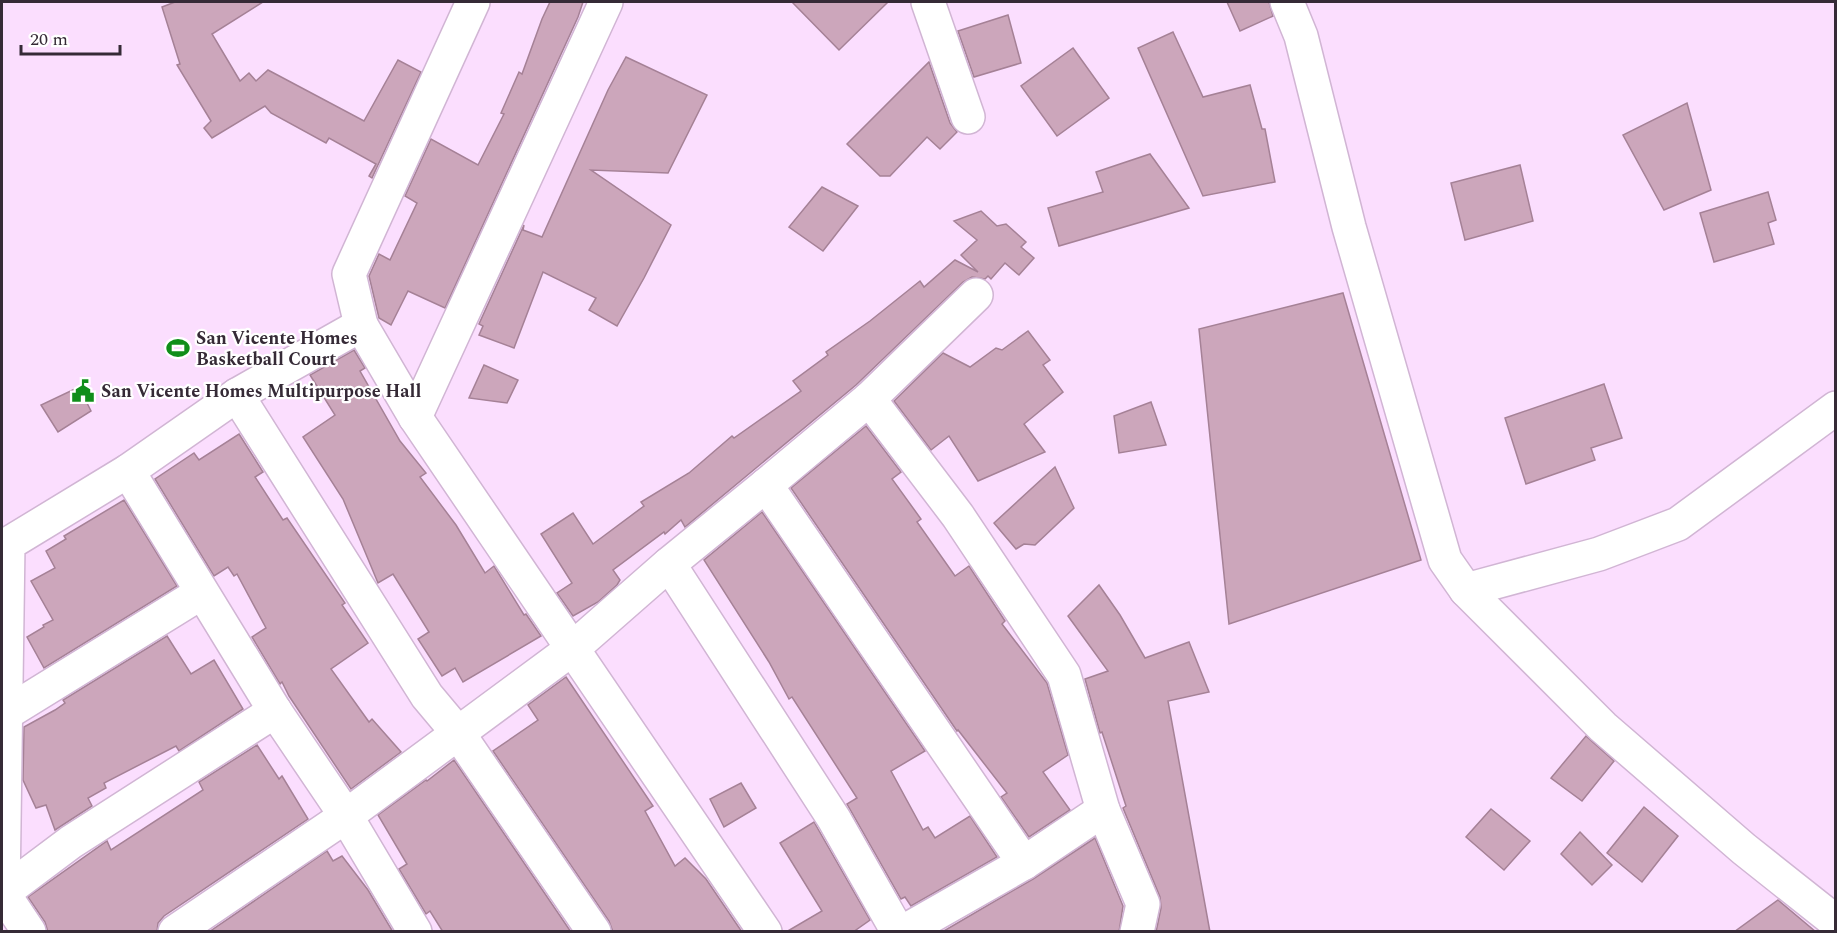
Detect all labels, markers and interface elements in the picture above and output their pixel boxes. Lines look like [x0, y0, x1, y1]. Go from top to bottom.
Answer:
scale bar [21, 18, 120, 56]
text: 20 m [30, 26, 68, 53]
place label: San Vicente Homes Basketball Court [196, 325, 358, 373]
sports icon: San Vicente Homes Basketball Court [165, 335, 191, 361]
public building icon: San Vicente Homes Multipurpose Hall [70, 378, 96, 404]
place label: San Vicente Homes Multipurpose Hall [101, 378, 421, 405]

